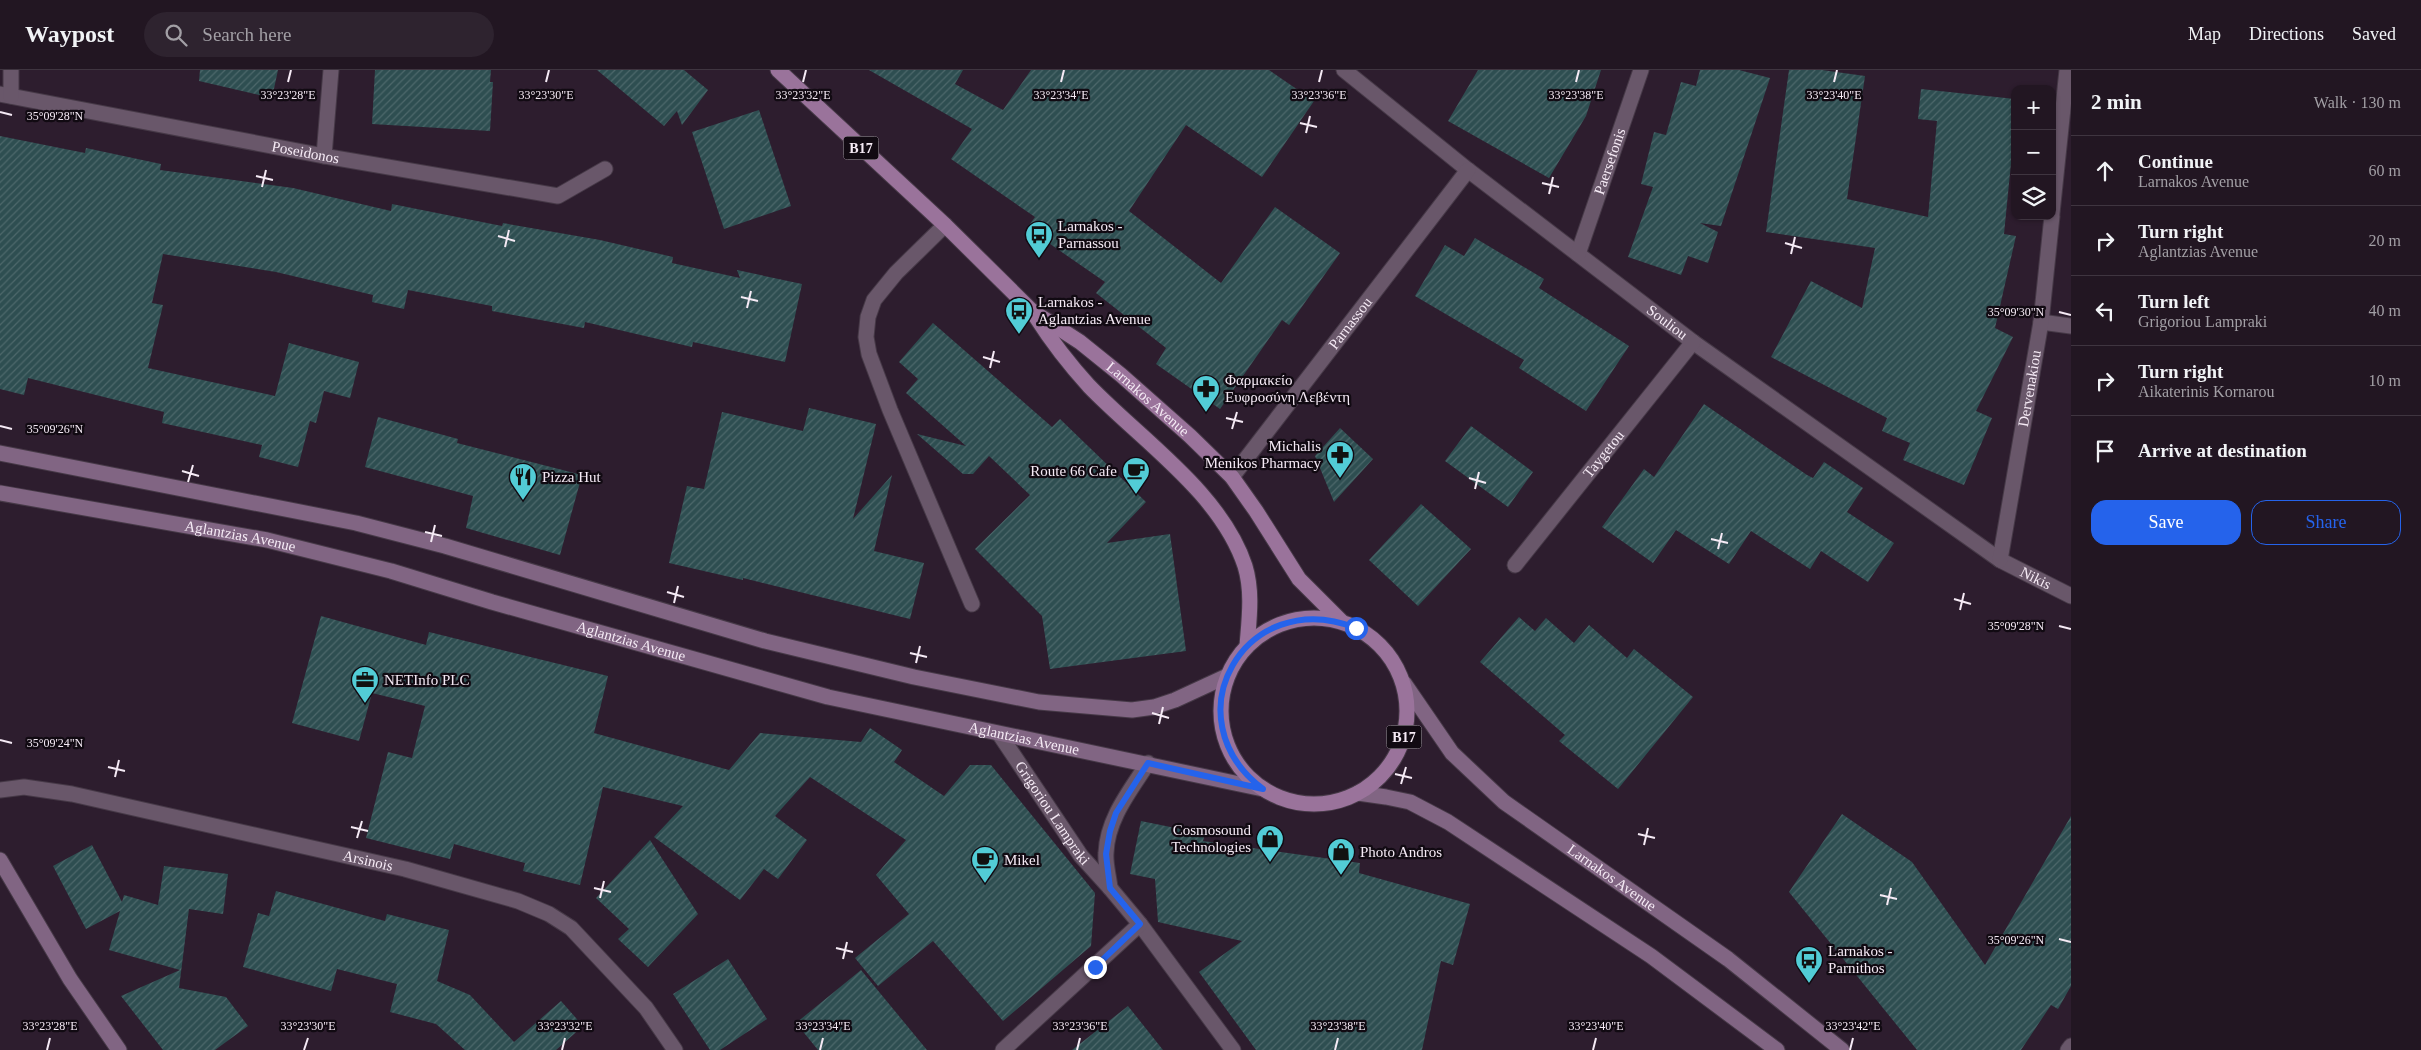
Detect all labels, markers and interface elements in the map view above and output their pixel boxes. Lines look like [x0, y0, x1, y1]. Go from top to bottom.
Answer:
search box [144, 12, 494, 57]
text: Waypost [25, 21, 114, 47]
icon: search [162, 21, 190, 49]
text: Search here [202, 24, 292, 45]
text: Map [2188, 24, 2221, 44]
text: Directions [2249, 24, 2324, 44]
text: Saved [2352, 24, 2396, 44]
map controls [2011, 85, 2056, 220]
button: + [2011, 85, 2056, 130]
text: 33°23'28"E [260, 88, 316, 102]
text: 33°23'30"E [518, 88, 574, 102]
text: 33°23'32"E [775, 88, 831, 102]
text: 33°23'34"E [1033, 88, 1089, 102]
text: 33°23'36"E [1291, 88, 1347, 102]
text: 33°23'38"E [1548, 88, 1604, 102]
text: 33°23'40"E [1806, 88, 1862, 102]
text: 2 min [2091, 90, 2142, 114]
text: Walk · 130 m [2314, 94, 2401, 111]
text: 35°09'28"N [27, 109, 84, 123]
street label: Paersefonis [1591, 126, 1629, 197]
button: − [2011, 130, 2056, 175]
road number: B17 [844, 136, 878, 160]
street label: Poseidonos [270, 138, 341, 166]
text: Continue [2138, 151, 2213, 172]
icon: ahead [2091, 157, 2119, 185]
text: 60 m [2369, 162, 2401, 179]
text: Larnakos Avenue [2138, 173, 2249, 190]
button: layers [2011, 175, 2056, 220]
place label: Larnakos - Parnassou [1058, 218, 1123, 251]
bus stop icon: Larnakos - Parnassou [1024, 220, 1054, 259]
text: Turn right [2138, 221, 2223, 242]
icon: right [2091, 227, 2119, 255]
text: 20 m [2369, 232, 2401, 249]
text: Aglantzias Avenue [2138, 243, 2258, 260]
text: Turn left [2138, 291, 2210, 312]
place label: Larnakos - Aglantzias Avenue [1038, 294, 1151, 327]
street label: Parnassou [1325, 294, 1375, 352]
bus stop icon: Larnakos - Aglantzias Avenue [1004, 296, 1034, 335]
icon: left [2091, 297, 2119, 325]
street label: Souliou [1644, 302, 1691, 343]
text: 40 m [2369, 302, 2401, 319]
text: 35°09'30"N [1988, 305, 2045, 319]
text: Grigoriou Lampraki [2138, 313, 2267, 330]
street label: Dervenakiou [2015, 348, 2044, 428]
street label: Larnakos Avenue [1103, 359, 1193, 440]
text: Turn right [2138, 361, 2223, 382]
icon: right [2091, 367, 2119, 395]
place label: Φαρμακείο Ευφροσύνη Λεβέντη [1225, 372, 1350, 405]
text: 10 m [2369, 372, 2401, 389]
pharmacy icon: Φαρμακείο Ευφροσύνη Λεβέντη [1191, 374, 1221, 413]
text: Aikaterinis Kornarou [2138, 383, 2274, 400]
text: 35°09'26"N [27, 422, 84, 436]
street label: Taygetou [1580, 427, 1628, 481]
icon: arrive [2091, 437, 2119, 465]
place label: Michalis Menikos Pharmacy [1205, 438, 1321, 471]
pharmacy icon: Michalis Menikos Pharmacy [1325, 440, 1355, 479]
text: Arrive at destination [2138, 440, 2307, 461]
cafe icon: Route 66 Cafe [1121, 456, 1151, 495]
restaurant icon: Pizza Hut [508, 462, 538, 501]
place label: Route 66 Cafe [1030, 463, 1117, 479]
place label: Pizza Hut [542, 469, 602, 485]
button: Save [2091, 500, 2241, 545]
button: Share [2251, 500, 2401, 545]
street label: Aglantzias Avenue [183, 518, 298, 555]
street label: Nikis [2018, 564, 2054, 593]
route start [1345, 617, 1368, 640]
street label: Aglantzias Avenue [575, 618, 688, 664]
text: 35°09'28"N [1988, 619, 2045, 633]
office icon: NETInfo PLC [350, 665, 380, 704]
place label: NETInfo PLC [384, 672, 469, 688]
street label: Aglantzias Avenue [967, 719, 1081, 758]
road number: B17 [1386, 726, 1422, 749]
text: 35°09'24"N [27, 736, 84, 750]
street label: Grigoriou Lampraki [1012, 758, 1093, 868]
place label: Cosmosound Technologies [1171, 822, 1251, 855]
shop icon: Cosmosound Technologies [1255, 824, 1285, 863]
shop icon: Photo Andros [1326, 837, 1356, 876]
street label: Larnakos Avenue [1564, 841, 1659, 914]
place label: Photo Andros [1360, 844, 1442, 860]
cafe icon: Mikel [970, 845, 1000, 884]
street label: Arsinois [341, 847, 395, 874]
place label: Mikel [1004, 852, 1040, 868]
text: 35°09'26"N [1988, 933, 2045, 947]
place label: Larnakos - Parnithos [1828, 943, 1893, 976]
bus stop icon: Larnakos - Parnithos [1794, 945, 1824, 984]
route end [1084, 956, 1107, 979]
text: 33°23'28"E [22, 1019, 78, 1033]
text: 33°23'30"E [280, 1019, 336, 1033]
text: 33°23'32"E [537, 1019, 593, 1033]
text: 33°23'34"E [795, 1019, 851, 1033]
text: 33°23'36"E [1052, 1019, 1108, 1033]
text: 33°23'38"E [1310, 1019, 1366, 1033]
text: 33°23'40"E [1568, 1019, 1624, 1033]
text: 33°23'42"E [1825, 1019, 1881, 1033]

